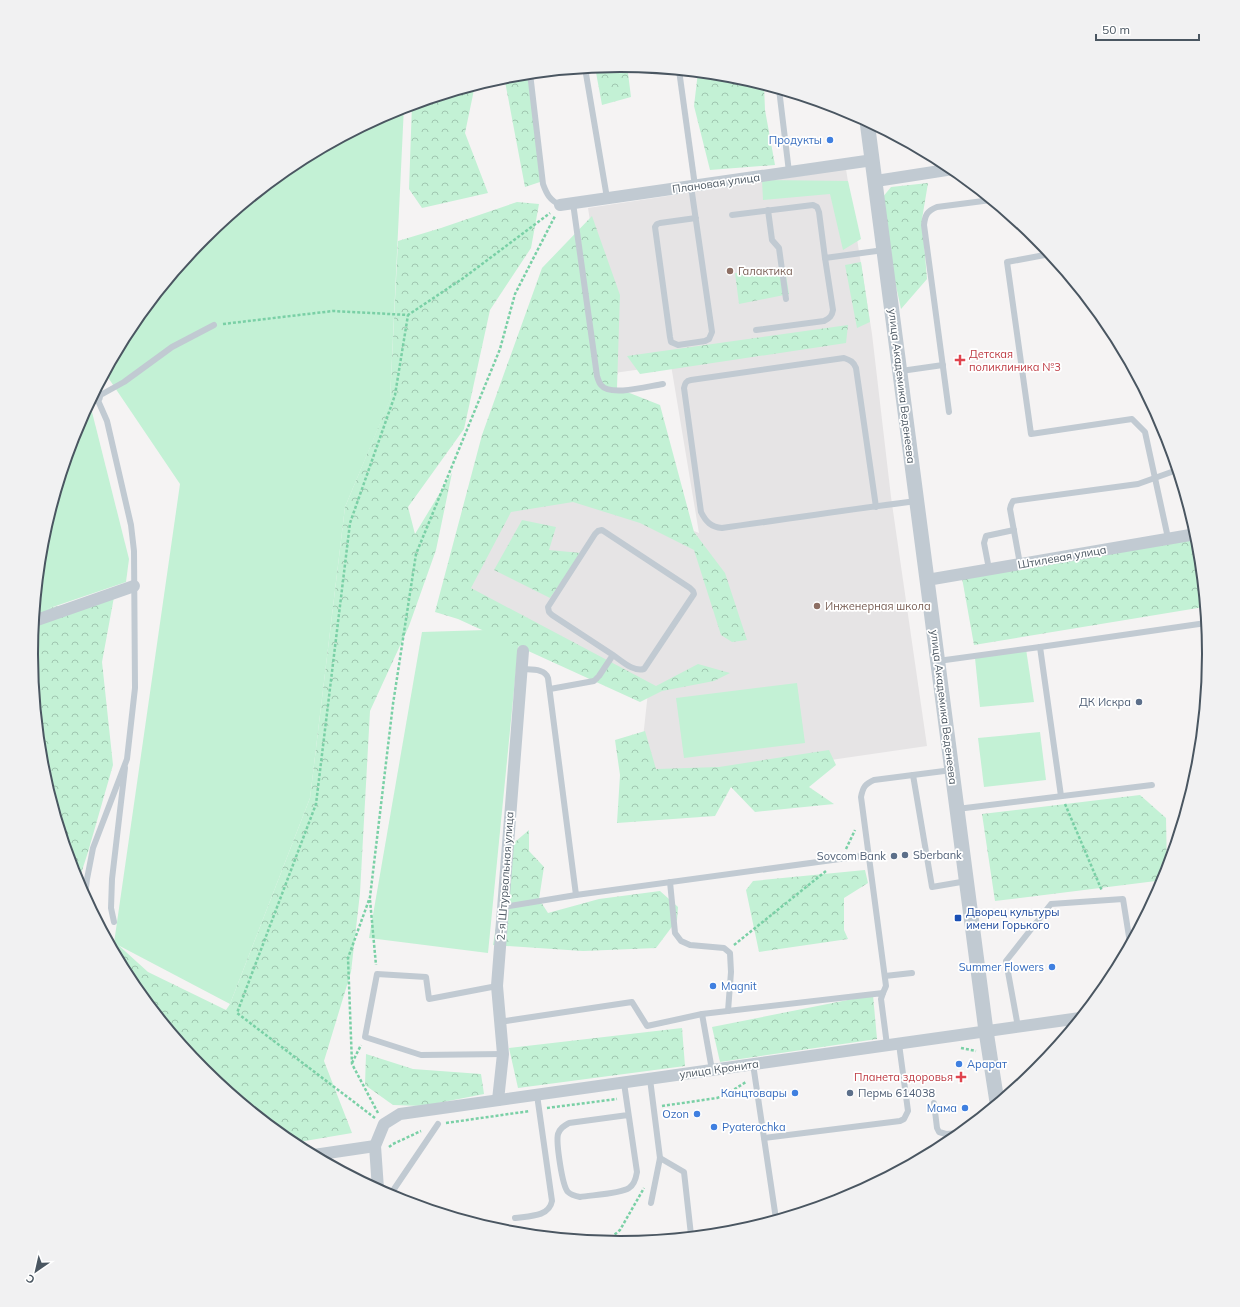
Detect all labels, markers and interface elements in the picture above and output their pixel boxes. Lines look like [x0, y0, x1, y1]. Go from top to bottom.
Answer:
scale bar [1096, 16, 1199, 42]
text: 50 m [1102, 22, 1130, 37]
place label: Продукты [769, 133, 822, 147]
marker: Продукты [825, 135, 835, 145]
street label: Плановая улица [671, 170, 761, 196]
place label: Галактика [738, 264, 793, 278]
marker: Галактика [725, 266, 735, 276]
street label: улица Академика Веденеева [886, 308, 918, 464]
place label: Детская поликлиника №3 [969, 347, 1061, 374]
marker: Детская поликлиника №3 [954, 354, 966, 366]
street label: Штилевая улица [1017, 542, 1107, 572]
place label: Инженерная школа [825, 599, 931, 613]
marker: Инженерная школа [812, 601, 822, 611]
street label: улица Академика Веденеева [928, 629, 960, 785]
place label: ДК Искра [1079, 695, 1131, 709]
marker: ДК Искра [1134, 697, 1144, 707]
street label: 2-я Штурвальная улица [494, 811, 516, 941]
place label: Sberbank [913, 848, 962, 862]
place label: Sovcom Bank [817, 849, 886, 863]
marker: Sberbank [900, 850, 910, 860]
marker: Sovcom Bank [889, 851, 899, 861]
place label: Дворец культуры имени Горького [966, 905, 1059, 932]
marker: Дворец культуры имени Горького [953, 913, 963, 923]
place label: Summer Flowers [959, 960, 1044, 974]
marker: Summer Flowers [1047, 962, 1057, 972]
place label: Magnit [721, 979, 757, 993]
marker: Magnit [708, 981, 718, 991]
street label: улица Кронита [678, 1056, 760, 1082]
place label: Арарат [967, 1057, 1007, 1071]
marker: Арарат [954, 1059, 964, 1069]
place label: Планета здоровья [854, 1070, 953, 1084]
marker: Планета здоровья [956, 1072, 966, 1082]
place label: Канцтовары [721, 1086, 787, 1100]
place label: Пермь 614038 [858, 1086, 936, 1100]
marker: Канцтовары [790, 1088, 800, 1098]
marker: Пермь 614038 [845, 1088, 855, 1098]
place label: Мама [927, 1101, 957, 1115]
marker: Мама [960, 1103, 970, 1113]
place label: Ozon [662, 1107, 689, 1121]
marker: Ozon [692, 1109, 702, 1119]
place label: Pyaterochka [722, 1120, 786, 1134]
marker: Pyaterochka [709, 1122, 719, 1132]
north arrow [16, 1251, 56, 1291]
text: С [23, 1271, 37, 1287]

